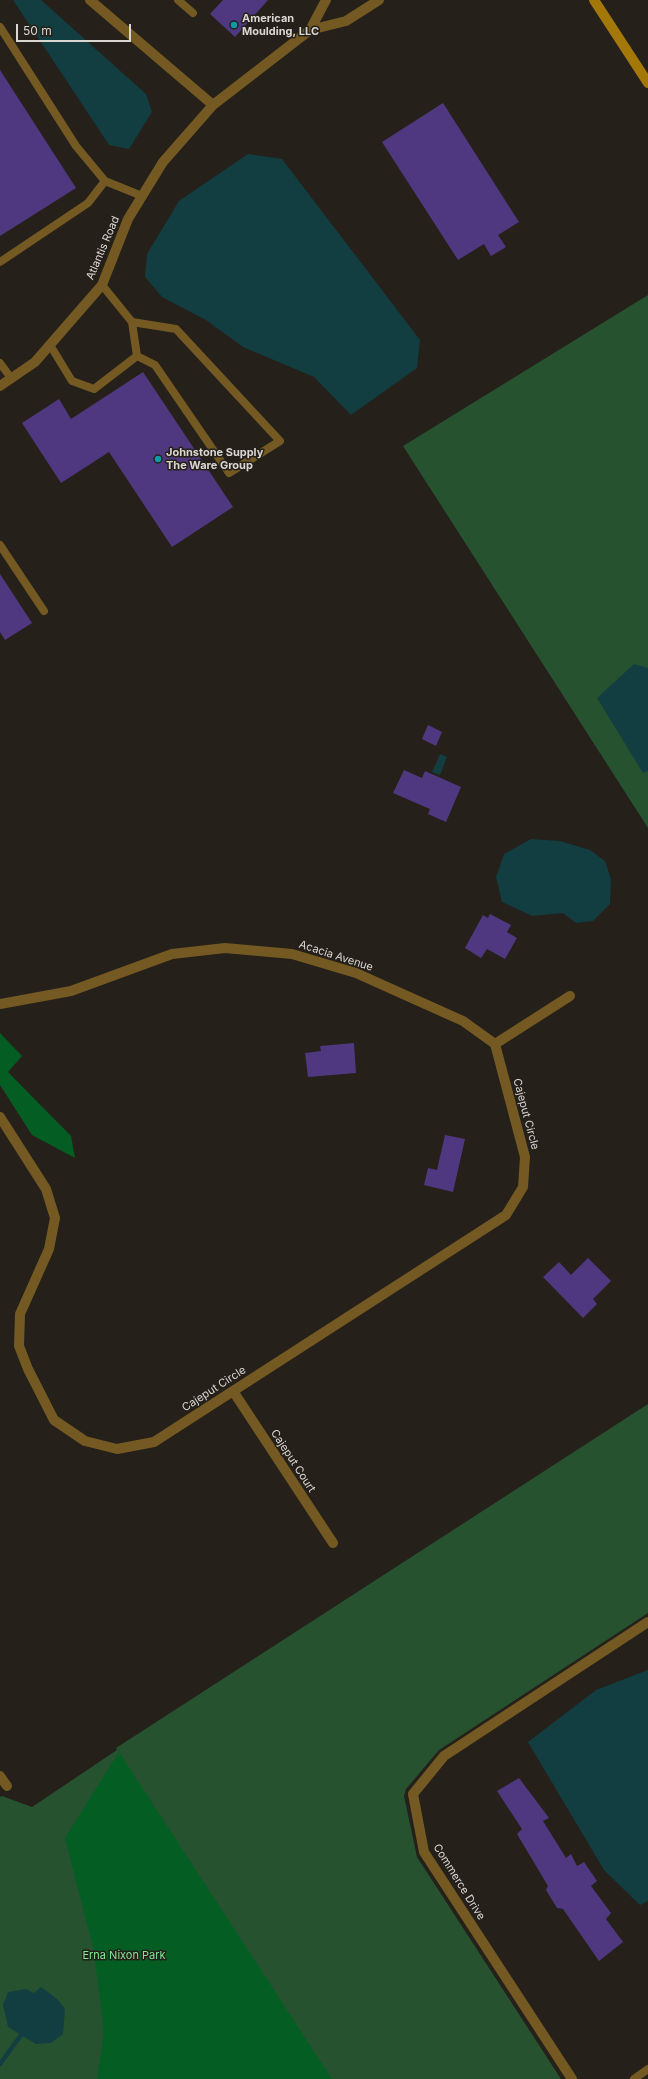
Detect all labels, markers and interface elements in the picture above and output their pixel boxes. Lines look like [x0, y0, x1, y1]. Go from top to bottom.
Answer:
place label: American Moulding, LLC [242, 12, 319, 38]
scale bar [18, 16, 133, 42]
marker: American Moulding, LLC [229, 20, 239, 30]
text: 50 m [23, 23, 52, 38]
street label: Atlantis Road [84, 214, 122, 282]
place label: Johnstone Supply The Ware Group [166, 446, 263, 472]
marker: Johnstone Supply The Ware Group [153, 454, 163, 464]
street label: Acacia Avenue [297, 938, 375, 974]
street label: Cajeput Circle [510, 1077, 542, 1151]
street label: Cajeput Circle [180, 1364, 248, 1414]
street label: Cajeput Court [268, 1427, 318, 1495]
street label: Commerce Drive [430, 1841, 488, 1923]
park label: Erna Nixon Park [82, 1949, 166, 1963]

